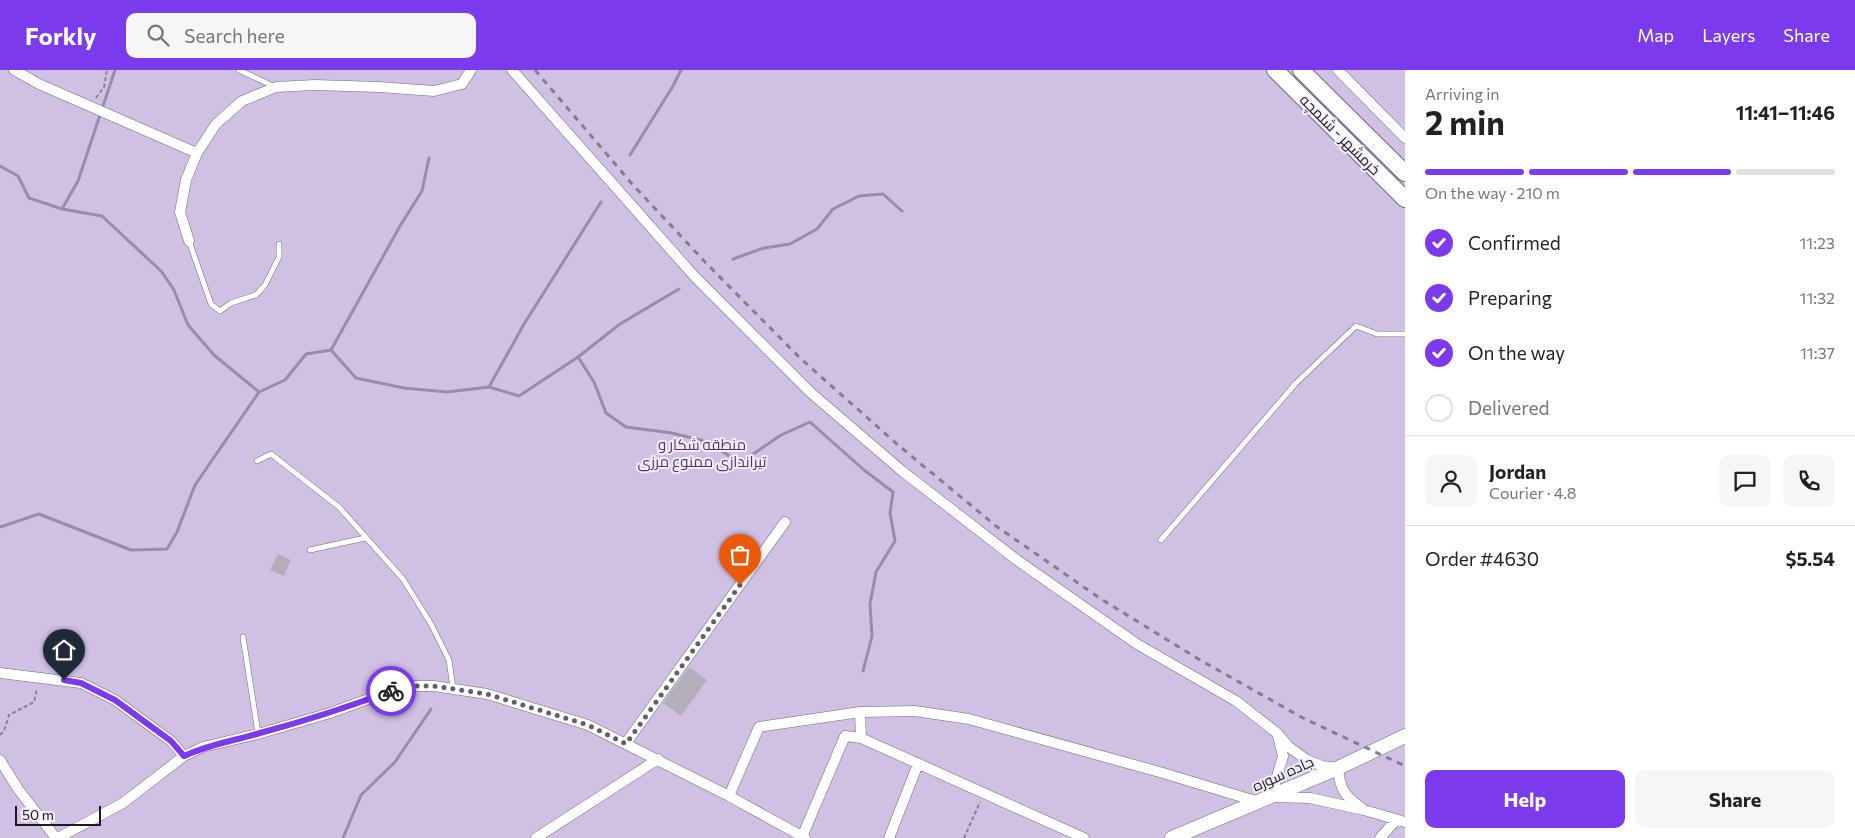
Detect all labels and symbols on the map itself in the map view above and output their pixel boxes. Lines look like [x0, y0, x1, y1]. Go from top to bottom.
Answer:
street label: خرمشهر - شلمچه [1295, 90, 1385, 180]
park label: منطقه شکار و تیراندازی ممنوع مرزی [638, 435, 766, 473]
pin [719, 534, 761, 585]
pin [43, 629, 85, 680]
courier [366, 666, 416, 716]
street label: جاده سوره [1249, 752, 1317, 796]
scale bar [15, 803, 101, 826]

